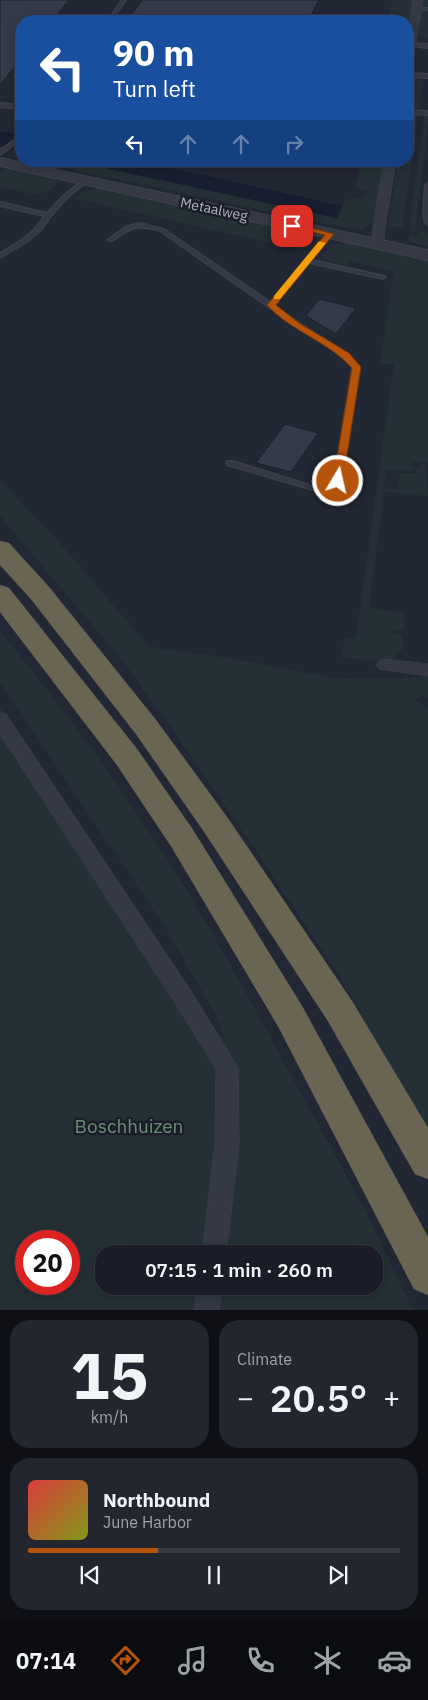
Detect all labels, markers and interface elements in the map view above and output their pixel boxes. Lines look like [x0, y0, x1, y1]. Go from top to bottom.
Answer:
text: 90 m [113, 30, 195, 76]
icon: left [30, 35, 95, 100]
text: Turn left [113, 74, 196, 103]
icon: left [121, 130, 149, 158]
icon: ahead [174, 130, 202, 158]
icon: ahead [227, 130, 255, 158]
icon: right [280, 130, 308, 158]
street label: Metaalweg [179, 193, 250, 225]
pin [271, 205, 313, 247]
icon: arrive [278, 212, 306, 240]
position arrow [311, 454, 363, 506]
park label: Boschhuizen [75, 1114, 183, 1138]
speed limit sign: 20 [15, 1230, 80, 1295]
text: 07:15 · 1 min · 260 m [145, 1258, 333, 1282]
text: 15 [70, 1332, 149, 1417]
text: Climate [237, 1349, 292, 1369]
text: 20.5° [270, 1373, 367, 1422]
text: − [237, 1379, 254, 1416]
text: + [383, 1379, 400, 1416]
text: km/h [91, 1407, 128, 1427]
text: Northbound [103, 1488, 210, 1512]
text: June Harbor [103, 1512, 192, 1532]
icon: previous [76, 1561, 104, 1589]
icon: pause [200, 1561, 228, 1589]
icon: next [324, 1561, 352, 1589]
icon: directions [108, 1643, 143, 1678]
icon: music [175, 1643, 210, 1678]
icon: phone [243, 1643, 278, 1678]
icon: climate [310, 1643, 345, 1678]
icon: car [377, 1643, 412, 1678]
text: 07:14 [16, 1646, 76, 1675]

